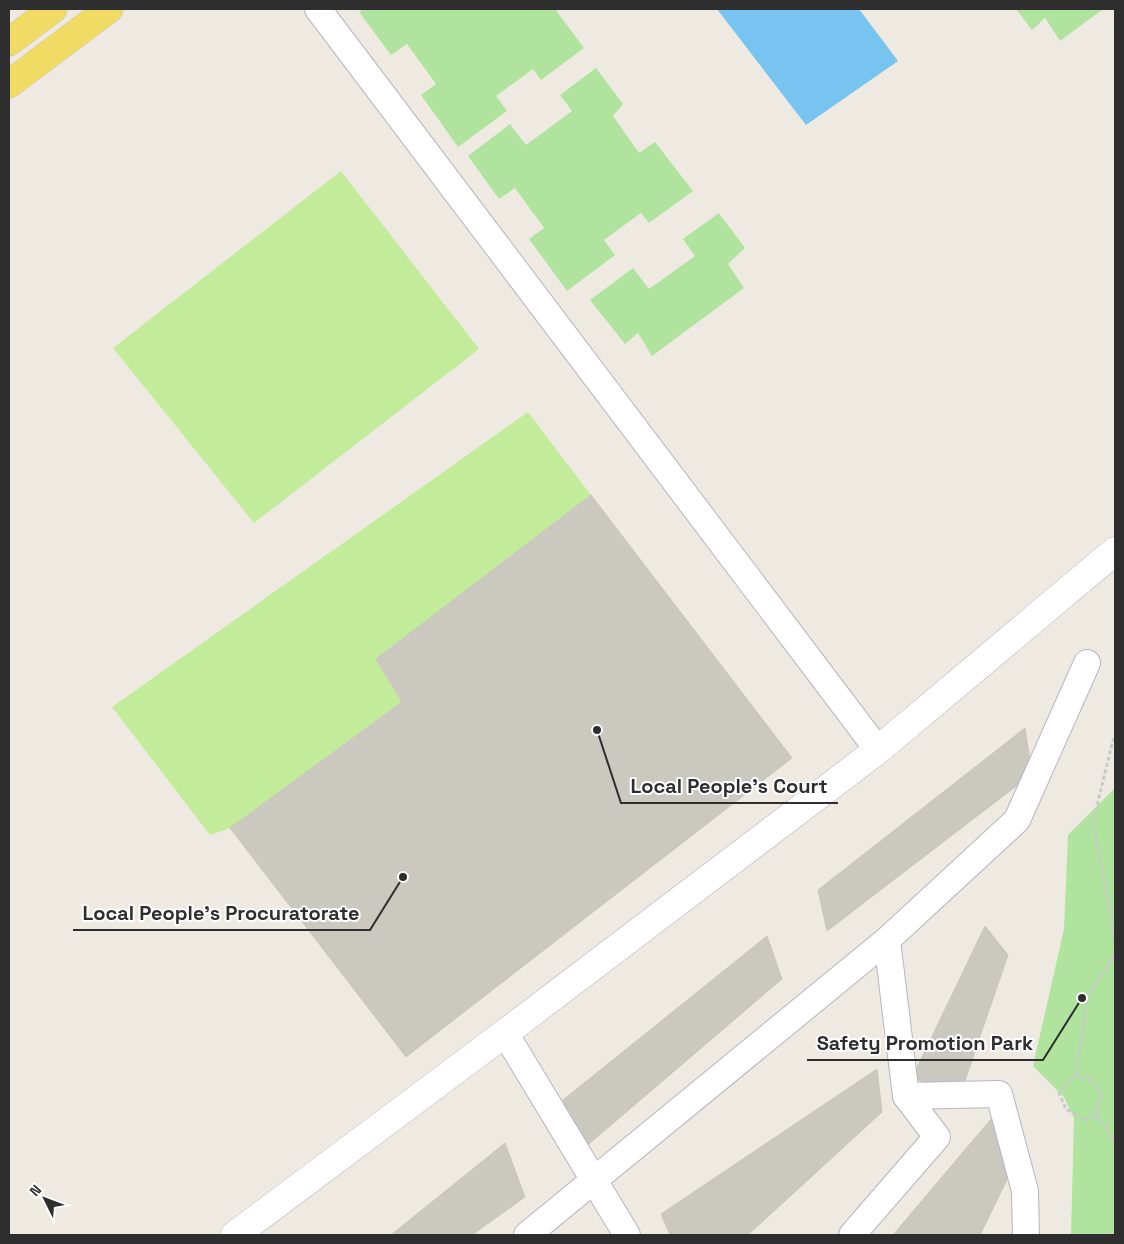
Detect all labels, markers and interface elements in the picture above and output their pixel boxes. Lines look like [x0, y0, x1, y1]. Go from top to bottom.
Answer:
callout: Local People's Court [621, 768, 838, 803]
text: Local People's Court [630, 773, 828, 799]
callout: Local People's Procuratorate [73, 895, 370, 930]
text: Local People's Procuratorate [82, 900, 360, 926]
callout: Safety Promotion Park [807, 1025, 1043, 1060]
text: Safety Promotion Park [817, 1030, 1033, 1056]
north arrow [20, 1174, 70, 1224]
text: N [26, 1181, 45, 1200]

